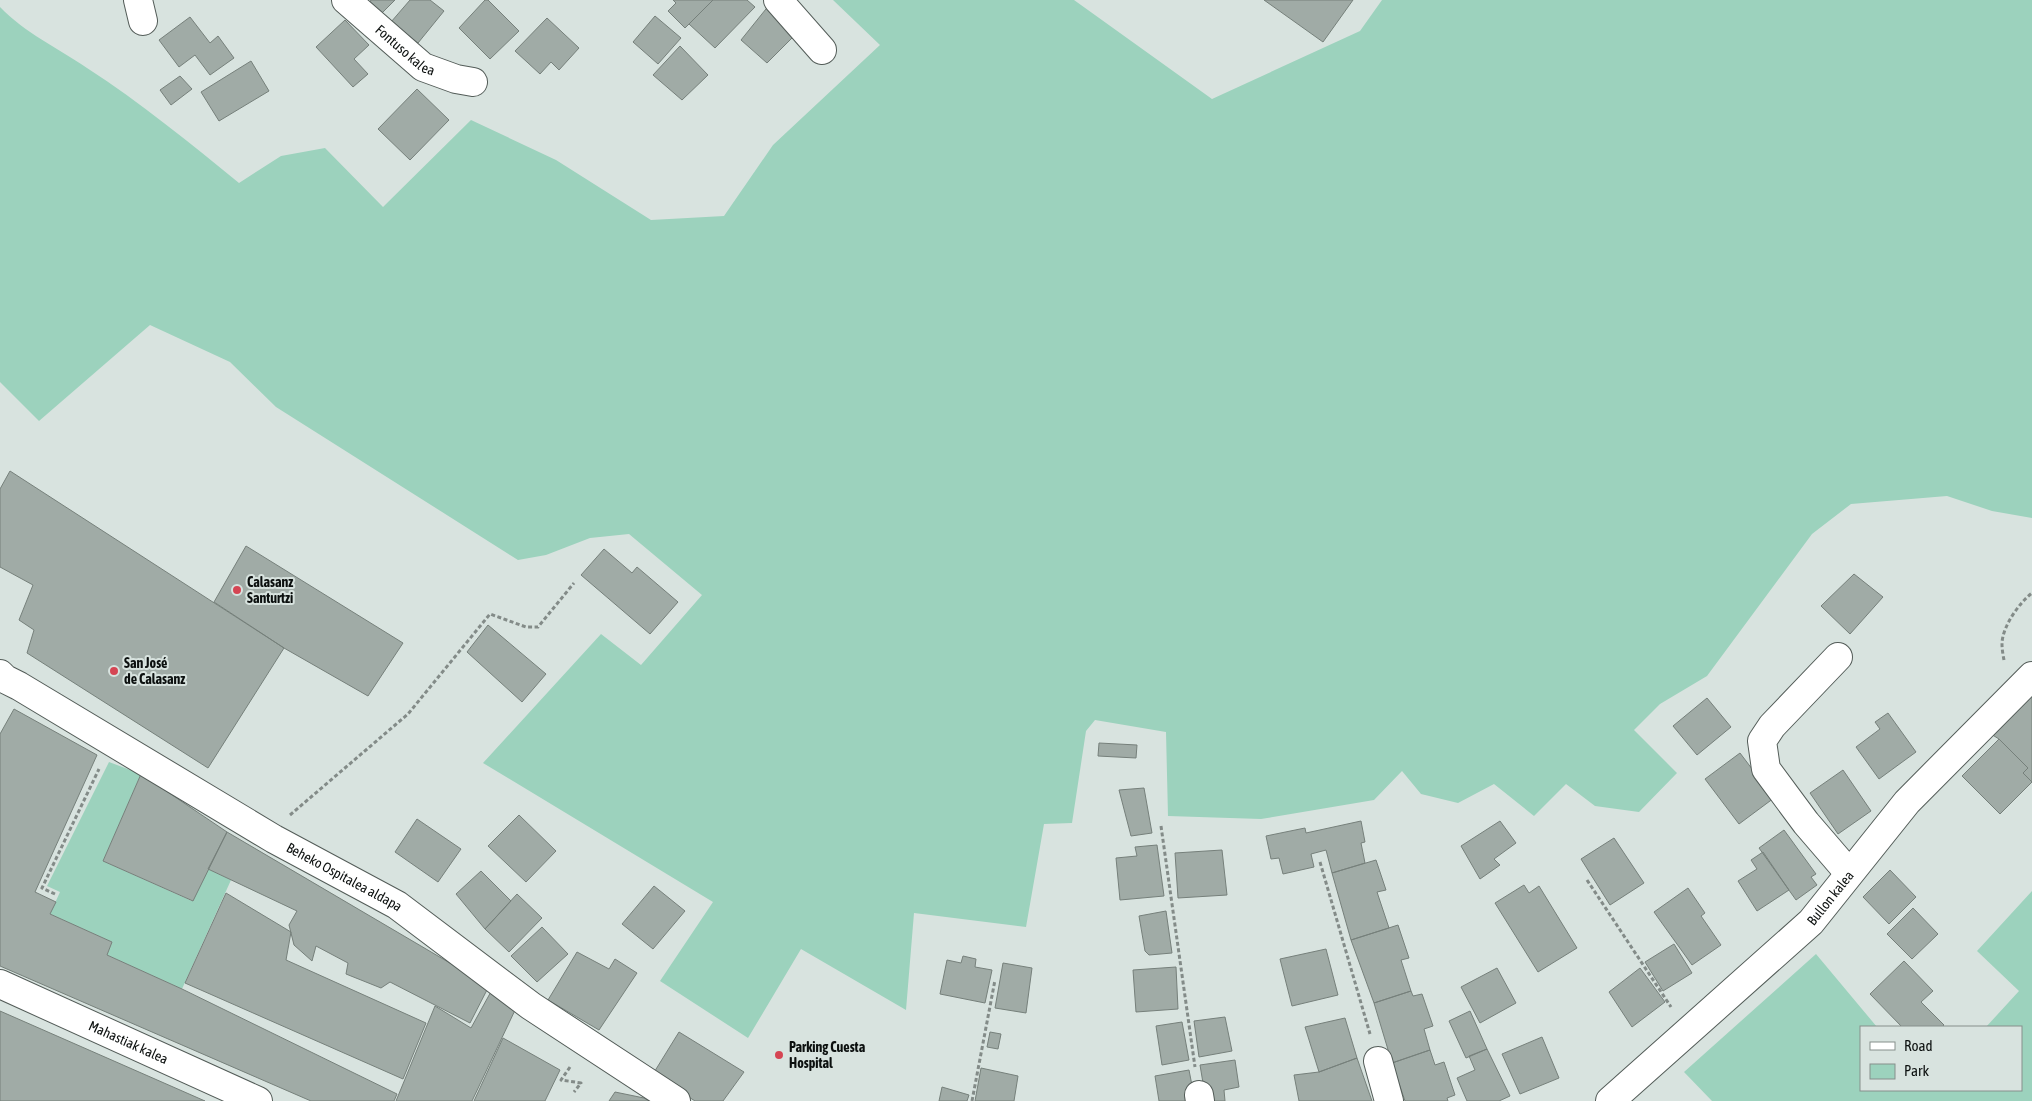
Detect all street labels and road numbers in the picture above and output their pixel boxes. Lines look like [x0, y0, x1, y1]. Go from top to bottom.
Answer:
street label: Fontuso kalea [372, 21, 437, 79]
street label: Beheko Ospitalea aldapa [284, 839, 406, 914]
street label: Bullon kalea [1804, 867, 1857, 928]
street label: Mahastiak kalea [86, 1017, 171, 1067]

